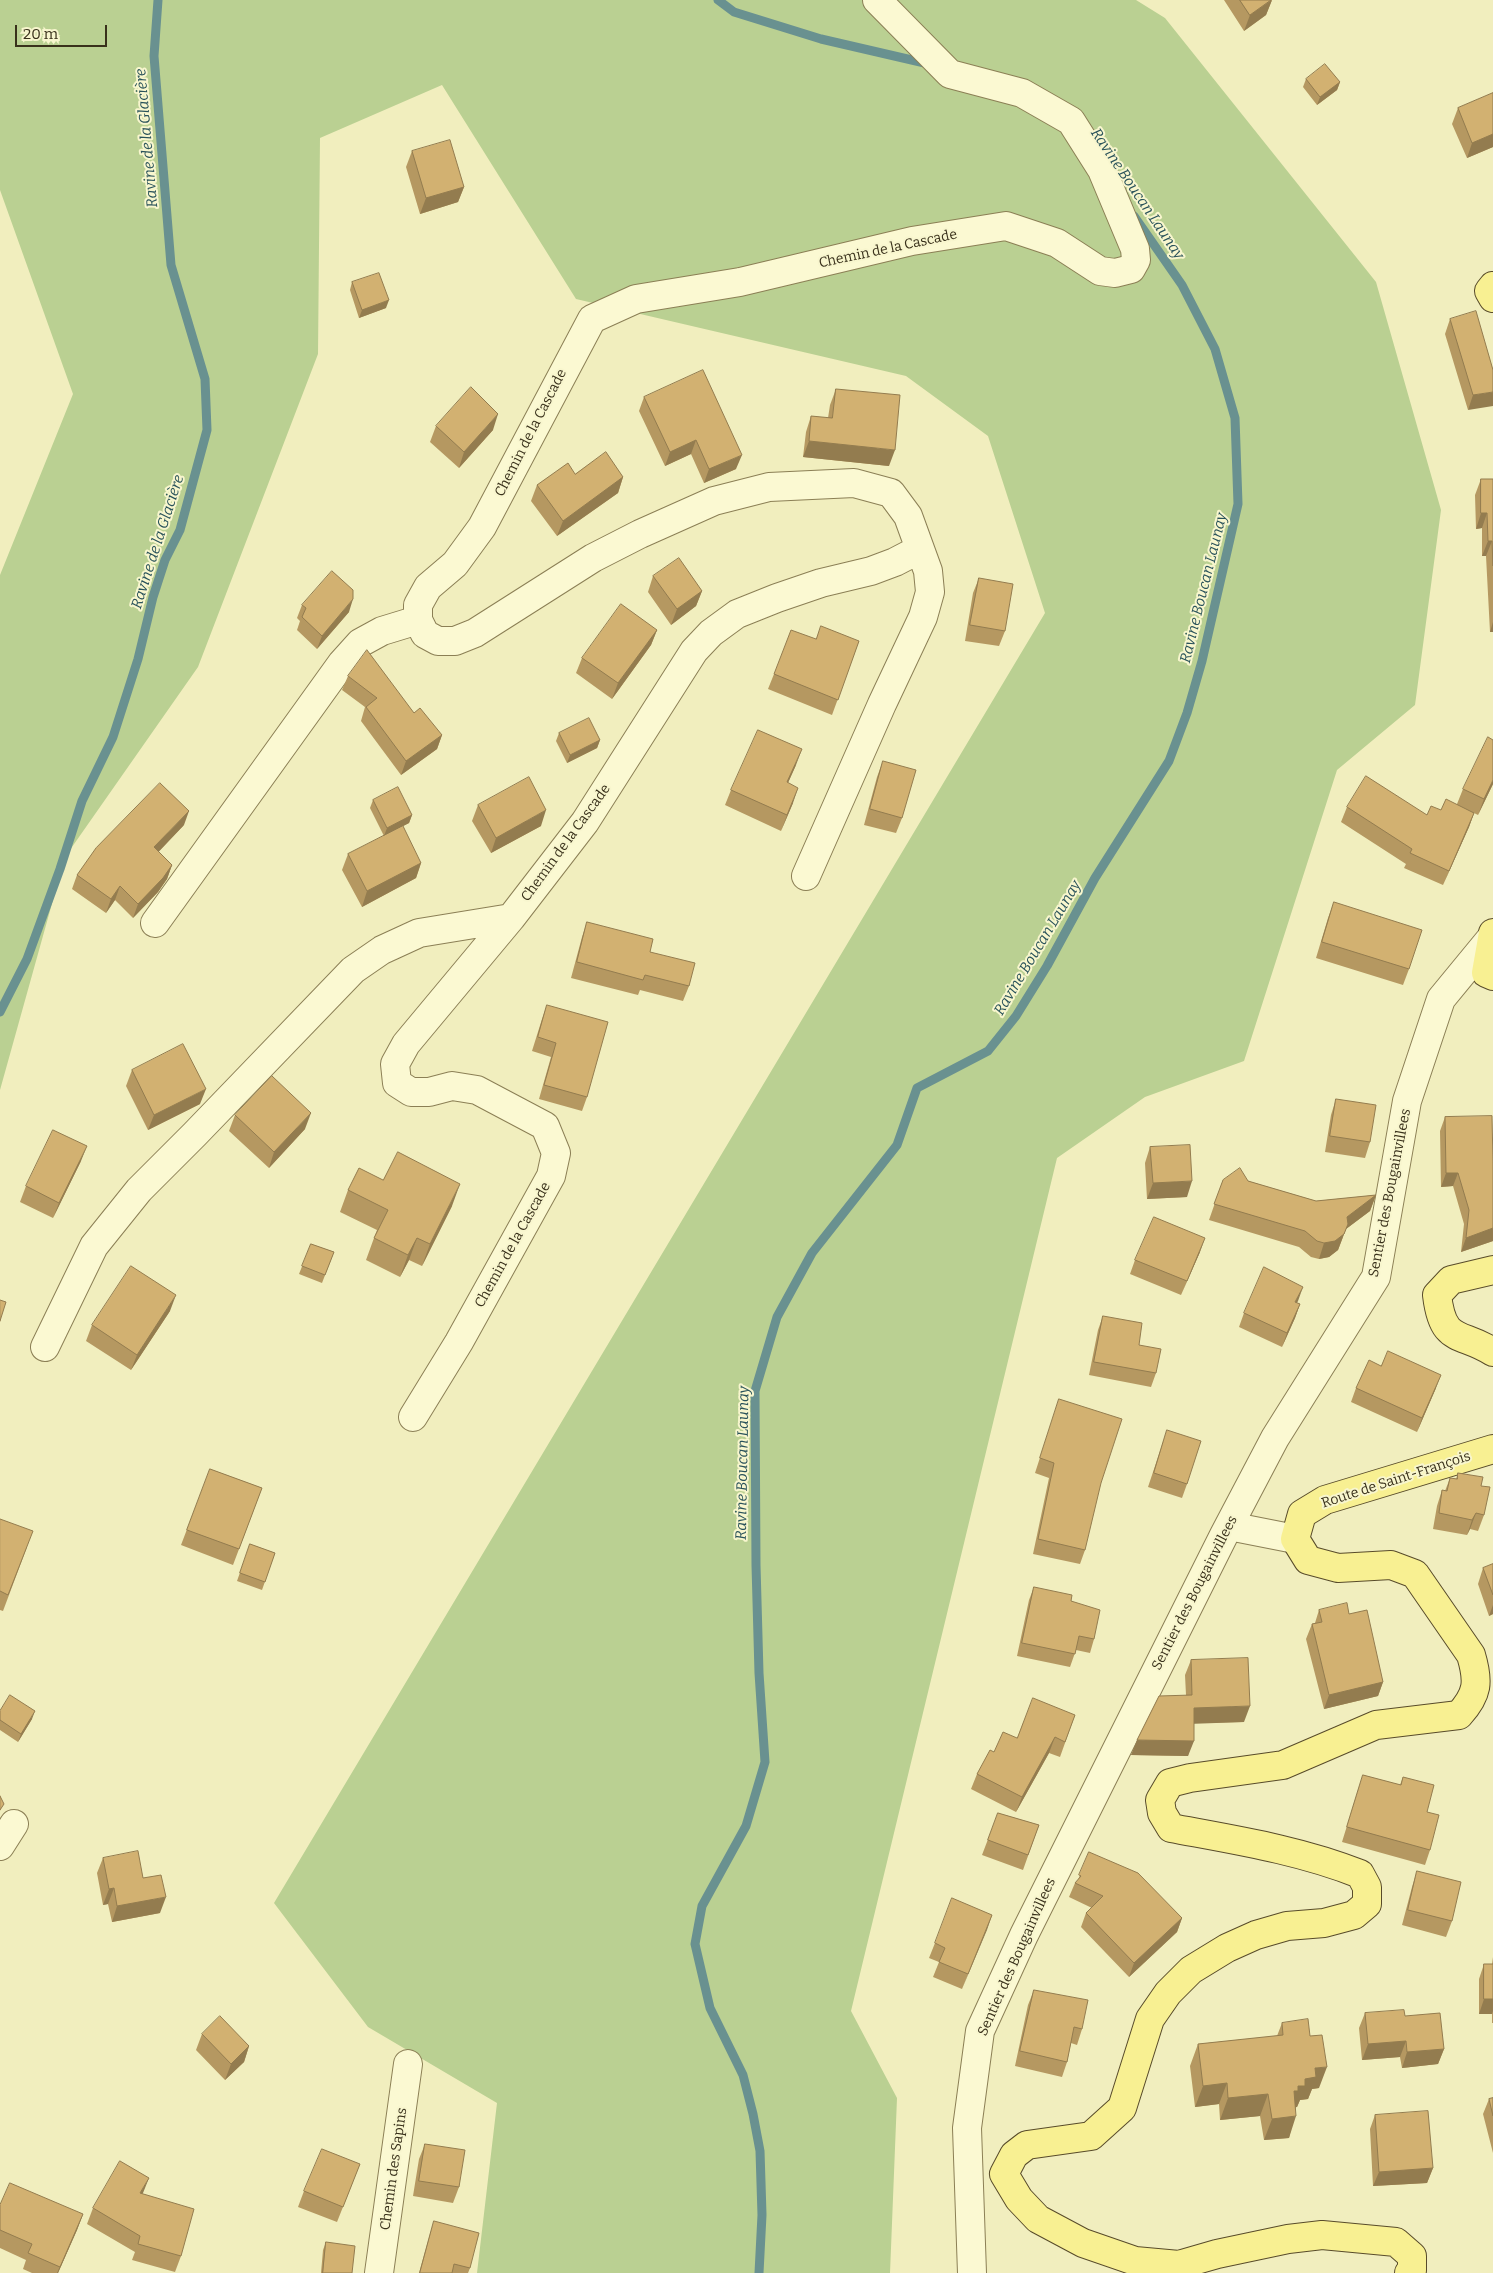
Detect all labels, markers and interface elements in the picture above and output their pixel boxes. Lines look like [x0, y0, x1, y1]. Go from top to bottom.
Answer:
scale bar [18, 15, 110, 47]
text: 20 m [23, 25, 58, 43]
water label: Ravine de la Glacière [132, 68, 162, 208]
water label: Ravine Boucan Launay [1086, 125, 1188, 263]
street label: Chemin de la Cascade [817, 226, 959, 272]
street label: Chemin de la Cascade [492, 366, 570, 500]
water label: Ravine de la Glacière [128, 473, 188, 611]
water label: Ravine Boucan Launay [1177, 511, 1231, 665]
street label: Chemin de la Cascade [518, 781, 614, 905]
water label: Ravine Boucan Launay [991, 877, 1085, 1019]
street label: Sentier des Bougainvillees [1365, 1107, 1415, 1279]
street label: Chemin de la Cascade [472, 1179, 554, 1311]
water label: Ravine Boucan Launay [733, 1386, 753, 1540]
street label: Route de Saint-François [1319, 1448, 1473, 1512]
street label: Sentier des Bougainvillees [1149, 1513, 1241, 1673]
street label: Sentier des Bougainvillees [975, 1875, 1059, 2039]
street label: Chemin des Sapins [377, 2107, 411, 2231]

